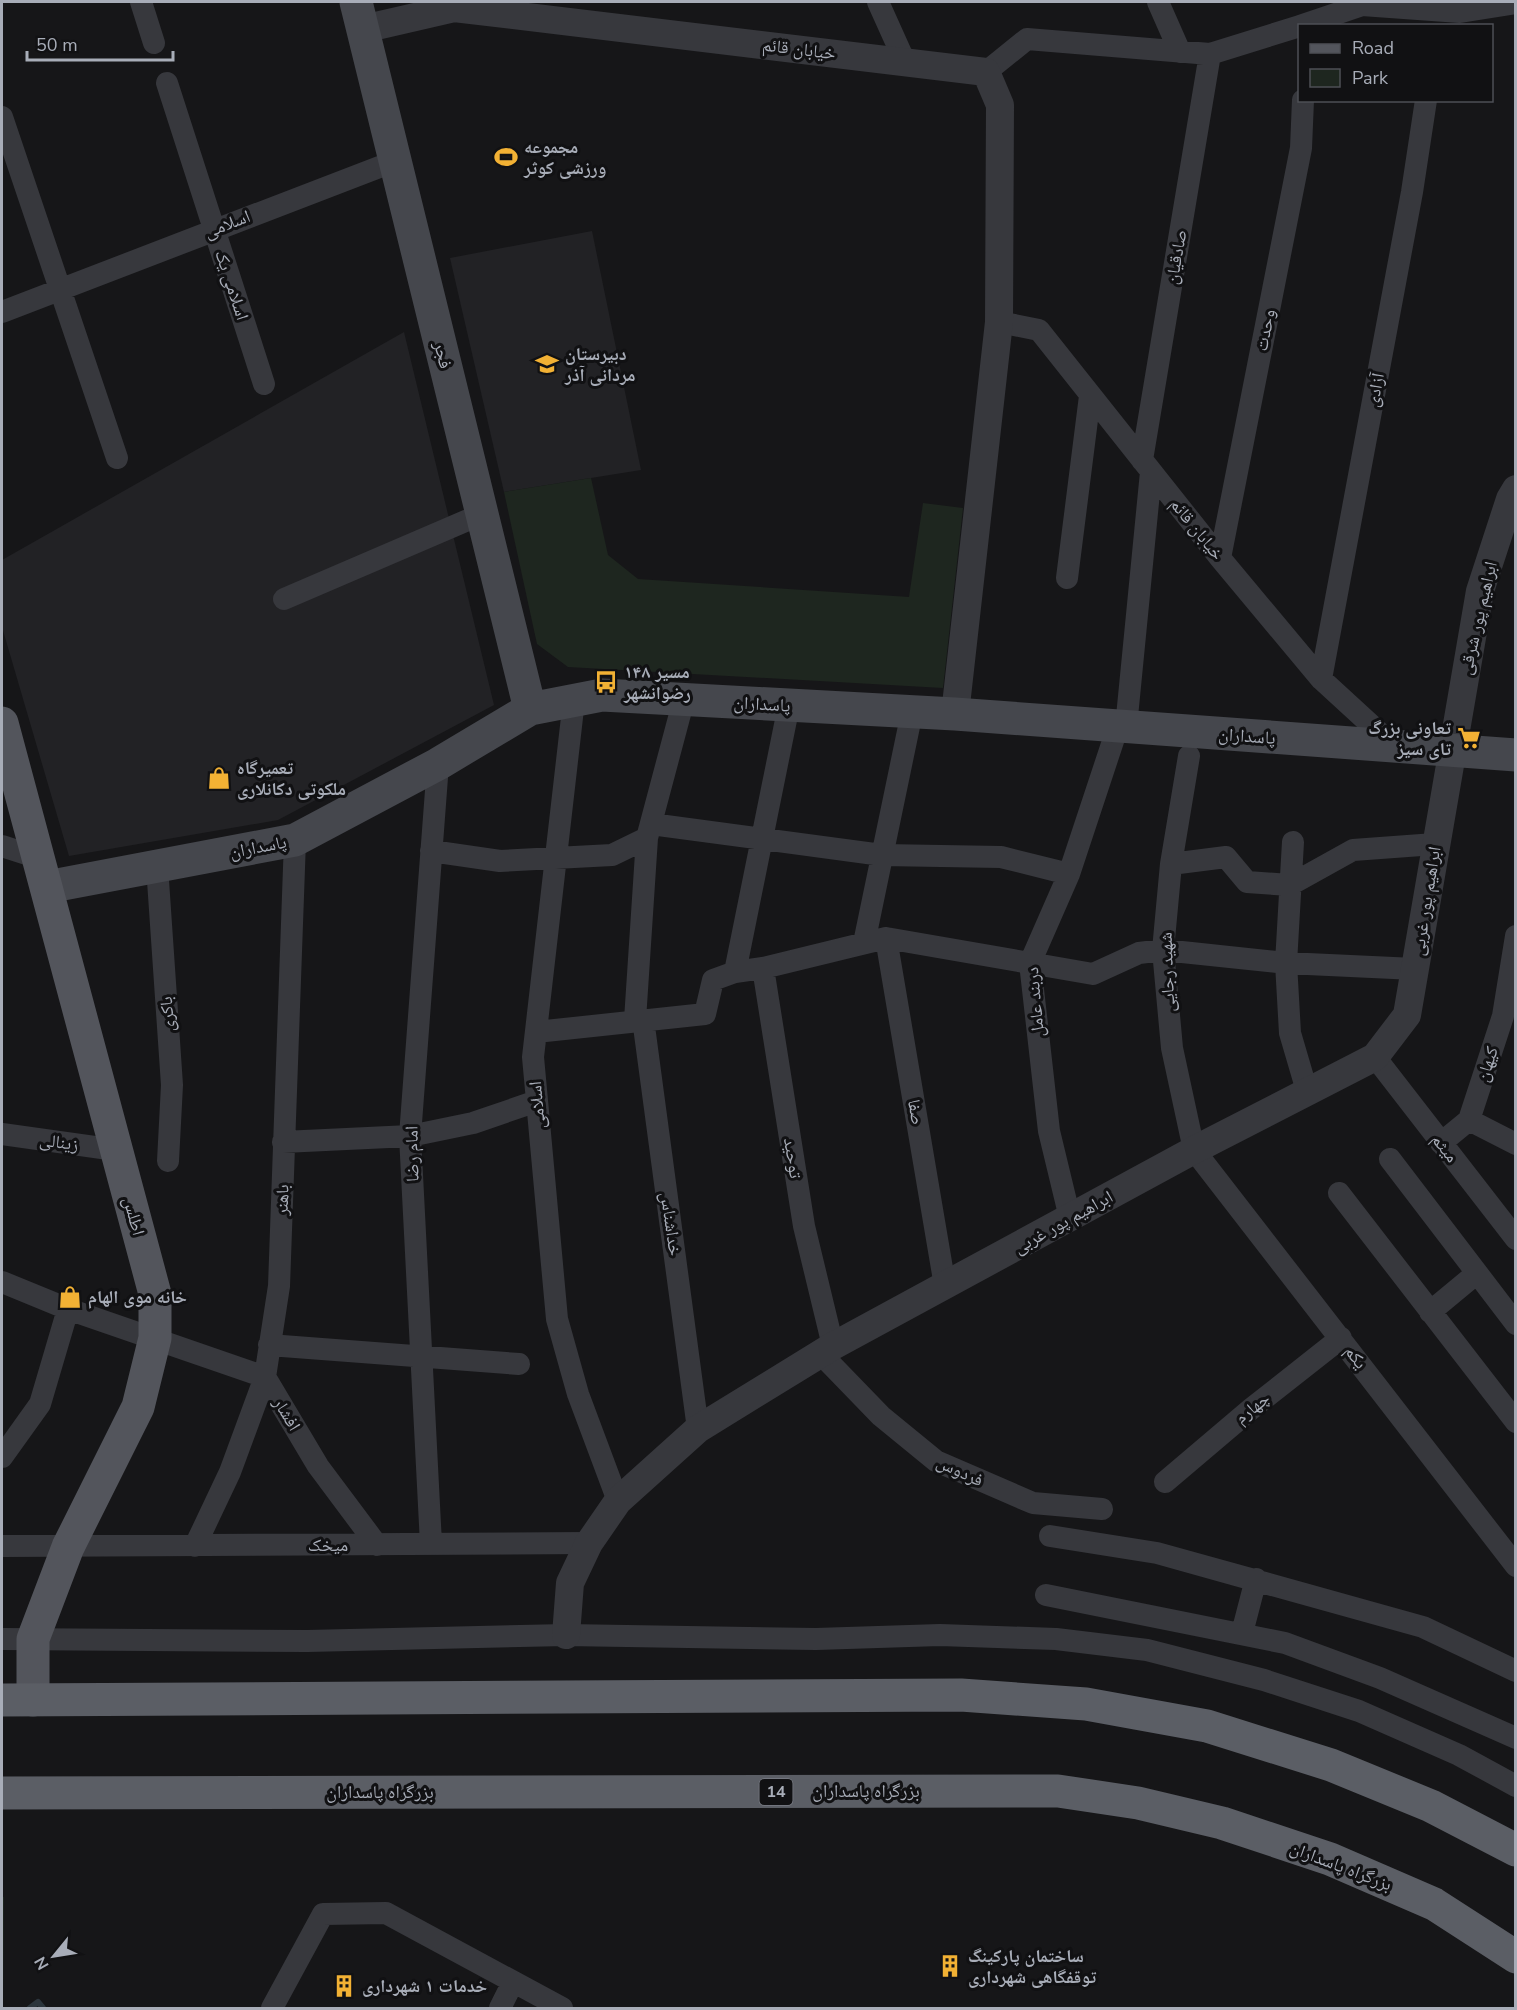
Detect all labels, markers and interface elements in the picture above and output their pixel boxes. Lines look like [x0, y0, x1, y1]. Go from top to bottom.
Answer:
scale bar [27, 24, 172, 62]
legend [1298, 24, 1493, 102]
text: 50 m [36, 33, 78, 57]
street label: خیابان قائم [761, 33, 837, 65]
text: Road [1352, 36, 1394, 60]
text: Park [1352, 66, 1389, 90]
place label: مجموعه ورزشی کوثر [523, 135, 606, 180]
sports icon: مجموعه ورزشی کوثر [493, 144, 519, 170]
street label: اسلامی [200, 204, 254, 244]
street label: صادقیان [1159, 228, 1193, 286]
street label: اسلامی یک [209, 247, 255, 323]
street label: وحدت [1249, 307, 1281, 353]
street label: فجر [428, 338, 458, 371]
place label: دبیرستان مردانی آذر [564, 342, 636, 387]
school or university icon: دبیرستان مردانی آذر [534, 351, 560, 377]
street label: آزادی [1360, 371, 1390, 409]
street label: خیابان قائم [1164, 493, 1230, 565]
street label: ابراهیم پور شرقی [1453, 559, 1503, 677]
place label: مسیر ۱۴۸ رضوانشهر [623, 660, 691, 705]
bus stop icon: مسیر ۱۴۸ رضوانشهر [593, 669, 619, 695]
street label: پاسداران [733, 691, 791, 717]
place label: تعاونی بزرگ تای سیز [1368, 716, 1451, 761]
street label: پاسداران [1218, 722, 1276, 750]
supermarket icon: تعاونی بزرگ تای سیز [1456, 725, 1482, 751]
place label: تعمیرگاه ملکوتی دکانلاری [237, 756, 346, 801]
shop icon: تعمیرگاه ملکوتی دکانلاری [206, 765, 232, 791]
street label: پاسداران [228, 830, 288, 864]
street label: ابراهیم پور غربی [1406, 845, 1446, 957]
street label: شهید رجایی [1154, 932, 1180, 1012]
street label: دربند عامل [1020, 966, 1050, 1038]
street label: باکری [154, 995, 180, 1032]
street label: کیهان [1470, 1043, 1504, 1085]
street label: اسلامی [523, 1080, 551, 1130]
street label: صفا [902, 1097, 930, 1127]
street label: امام رضا [400, 1126, 424, 1182]
street label: زینالی [38, 1127, 80, 1157]
street label: میثم [1426, 1129, 1464, 1167]
street label: توحید [778, 1136, 808, 1180]
street label: باهنر [269, 1184, 295, 1217]
street label: ابراهیم پور غربی [1009, 1185, 1117, 1259]
street label: خداشناس [655, 1191, 687, 1257]
street label: اطلس [117, 1194, 151, 1238]
shop icon: خانه موی الهام [57, 1284, 83, 1310]
place label: خانه موی الهام [88, 1285, 187, 1309]
street label: یکم [1339, 1340, 1373, 1374]
street label: چهارم [1229, 1387, 1275, 1429]
street label: افشار [267, 1392, 306, 1435]
street label: فردوس [933, 1450, 987, 1492]
street label: میخک [308, 1533, 348, 1557]
road number: 14 [760, 1779, 792, 1805]
street label: بزرگراه پاسداران [812, 1779, 920, 1803]
street label: بزرگراه پاسداران [326, 1780, 434, 1804]
street label: بزرگراه پاسداران [1287, 1836, 1395, 1896]
north arrow [24, 1926, 84, 1986]
place label: ساختمان پارکینگ توقفگاهی شهرداری [968, 1944, 1096, 1989]
text: N [29, 1952, 54, 1974]
building icon: ساختمان پارکینگ توقفگاهی شهرداری [937, 1953, 963, 1979]
building icon: خدمات ۱ شهرداری [331, 1973, 357, 1999]
place label: خدمات ۱ شهرداری [362, 1974, 487, 1998]

